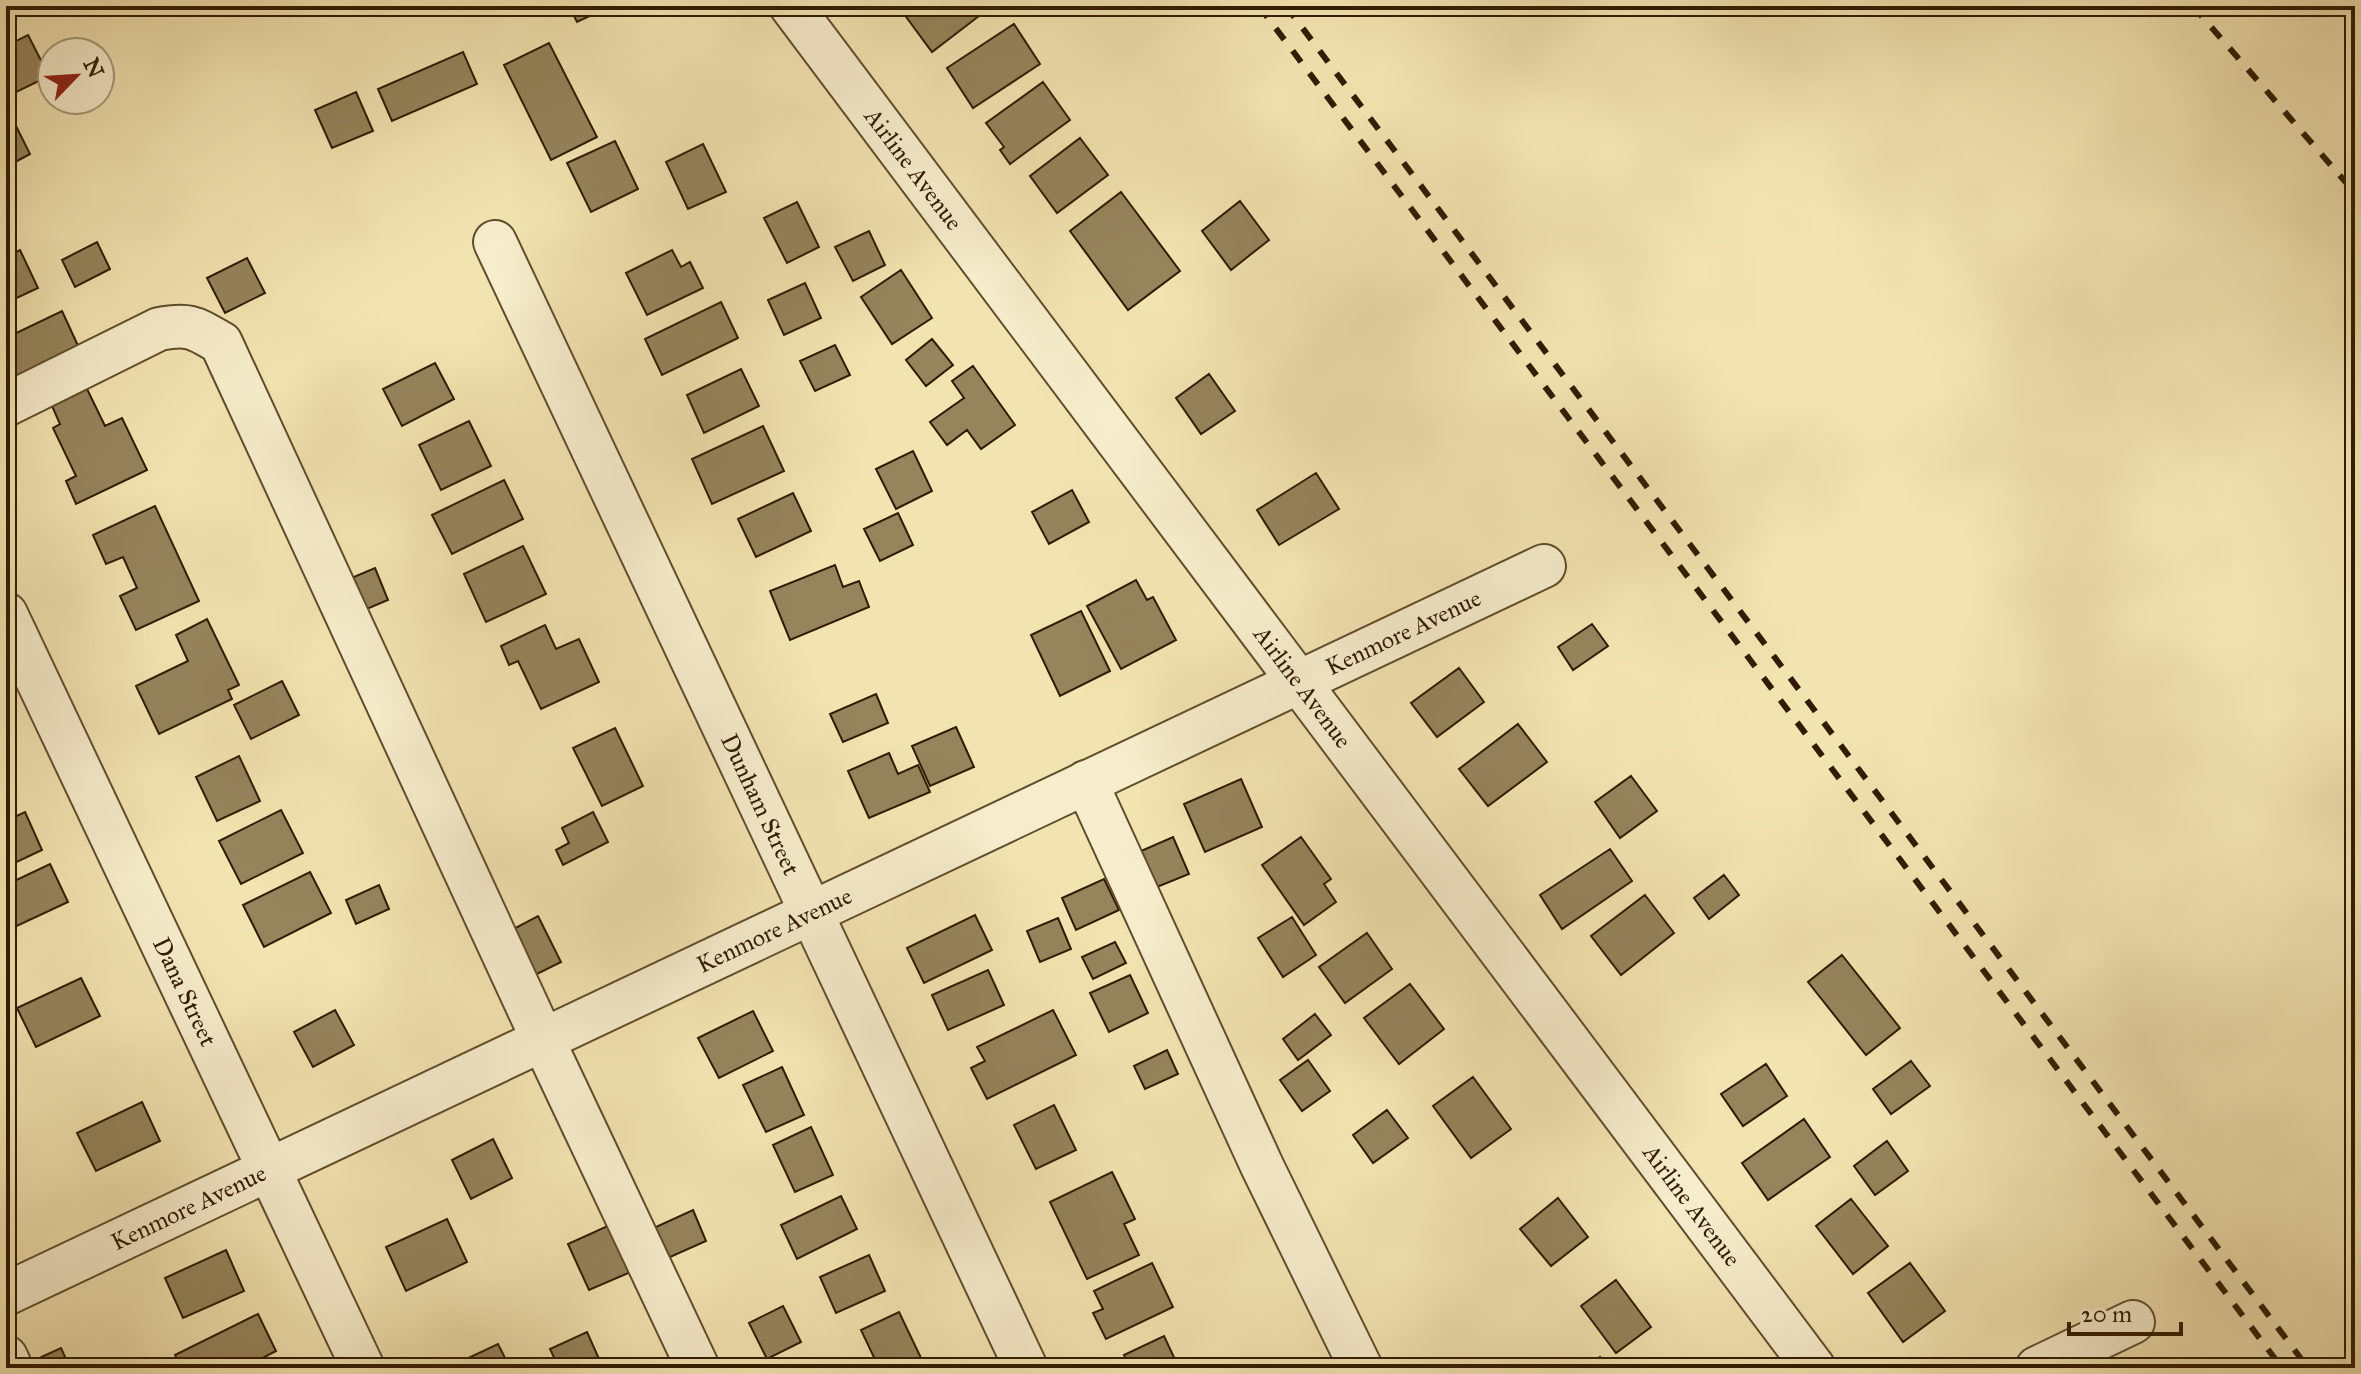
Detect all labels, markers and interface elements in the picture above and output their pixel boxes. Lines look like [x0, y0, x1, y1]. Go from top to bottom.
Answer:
north arrow [36, 36, 116, 116]
text: N [77, 54, 110, 82]
street label: Airline Avenue [857, 101, 969, 236]
street label: Kenmore Avenue [1321, 583, 1486, 682]
street label: Airline Avenue [1247, 619, 1358, 754]
street label: Dunham Street [714, 729, 807, 881]
street label: Kenmore Avenue [692, 881, 857, 980]
street label: Dana Street [146, 932, 224, 1052]
street label: Airline Avenue [1636, 1138, 1747, 1272]
street label: Kenmore Avenue [106, 1158, 271, 1257]
scale bar [2069, 1286, 2181, 1336]
text: 20 m [2081, 1299, 2132, 1329]

